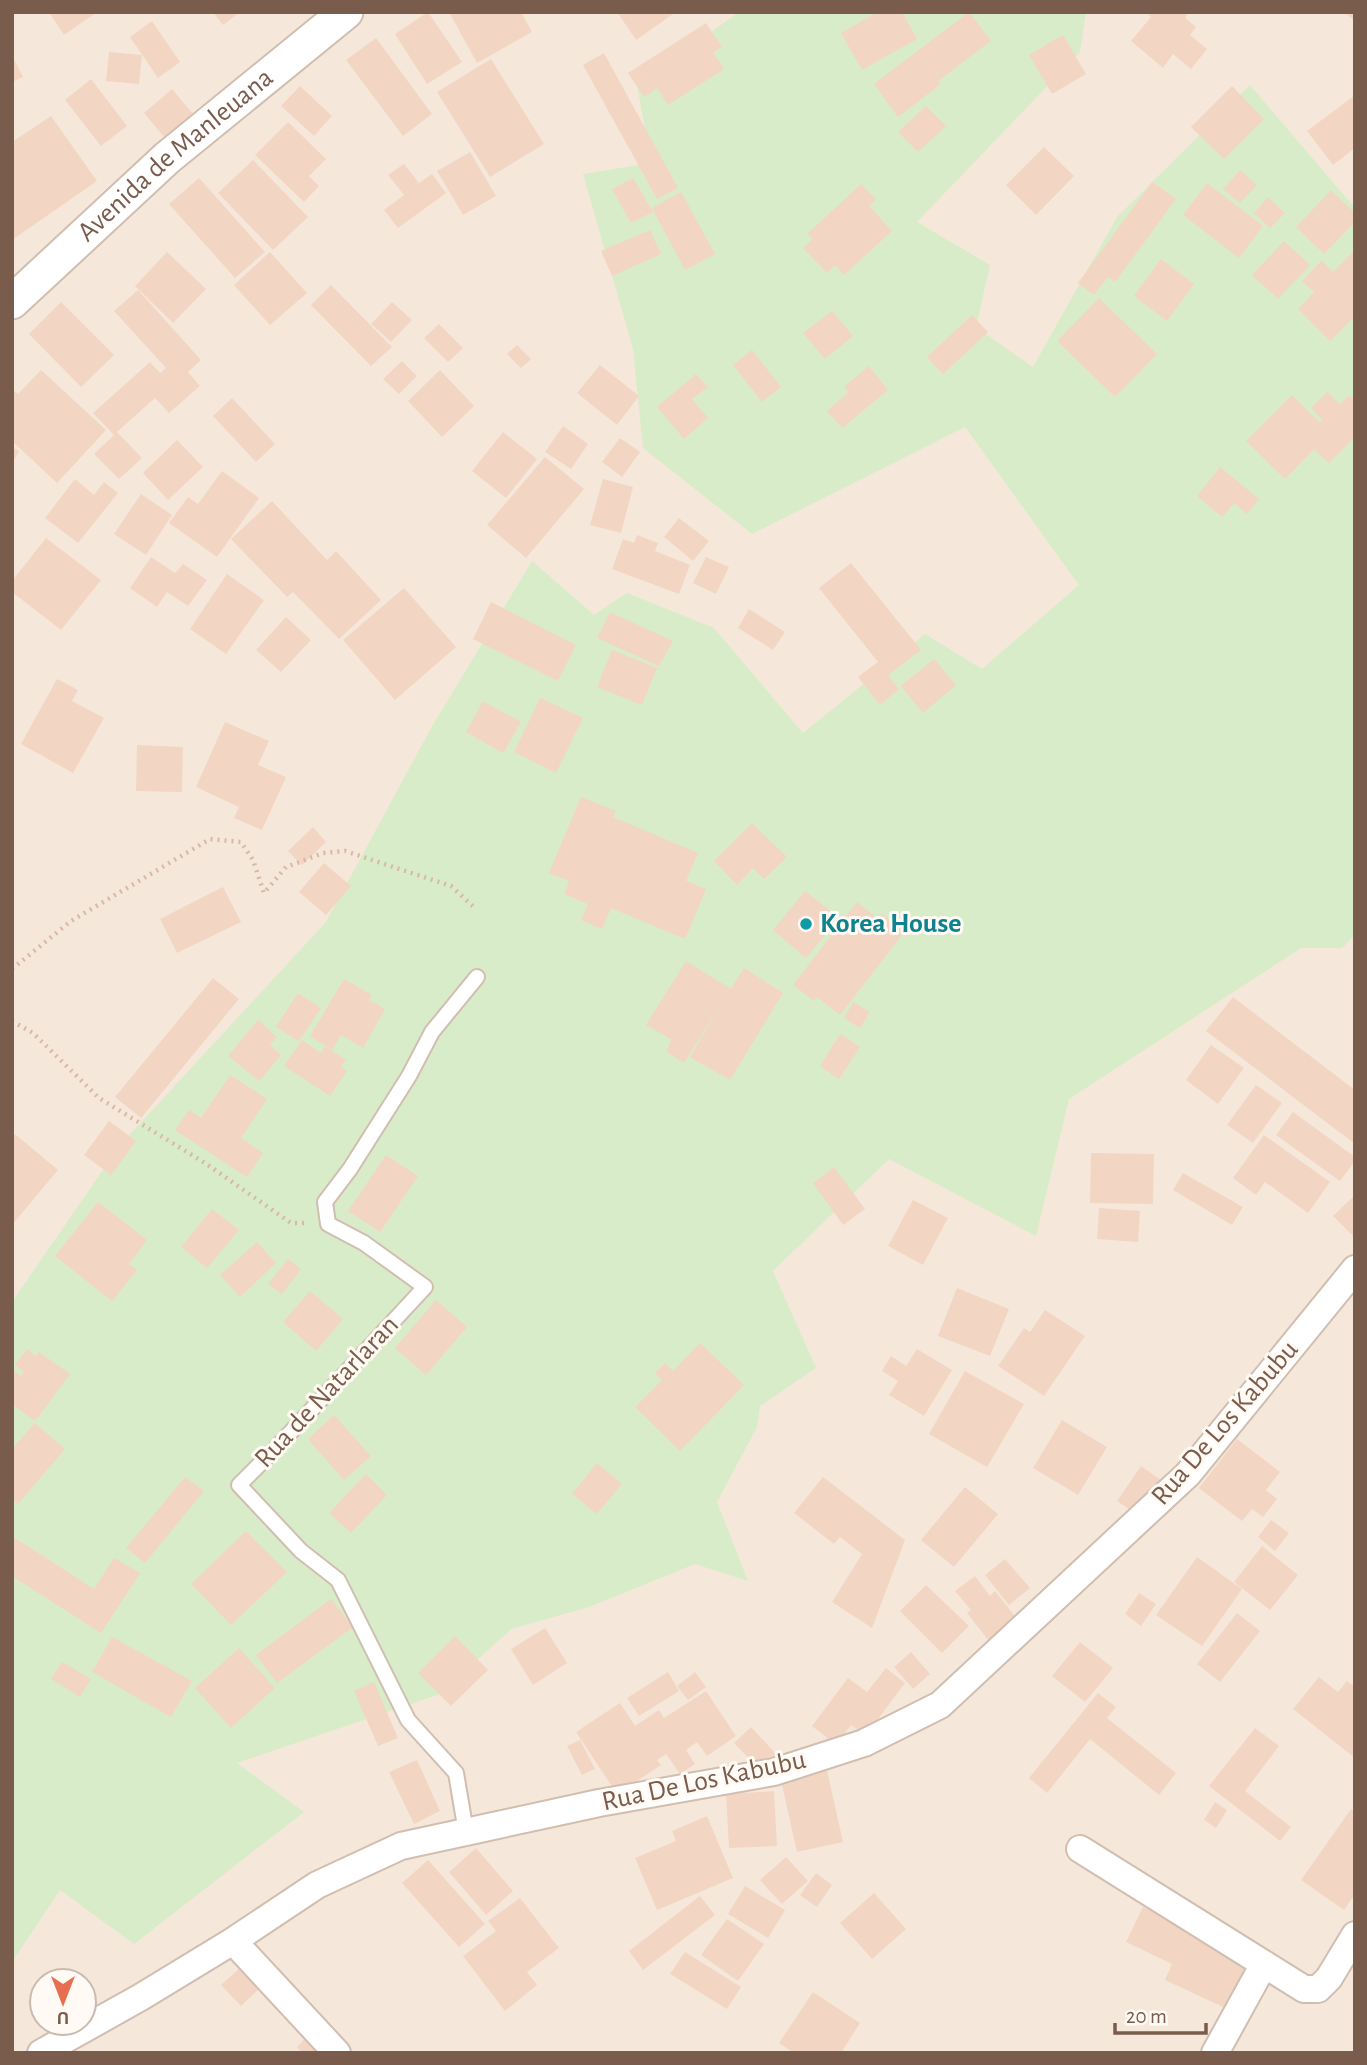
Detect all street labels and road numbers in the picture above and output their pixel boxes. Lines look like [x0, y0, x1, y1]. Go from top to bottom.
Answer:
street label: Avenida de Manleuana [73, 63, 279, 247]
street label: Rua de Natarlaran [250, 1311, 404, 1473]
street label: Rua De Los Kabubu [1146, 1335, 1304, 1511]
street label: Rua De Los Kabubu [599, 1746, 809, 1816]

